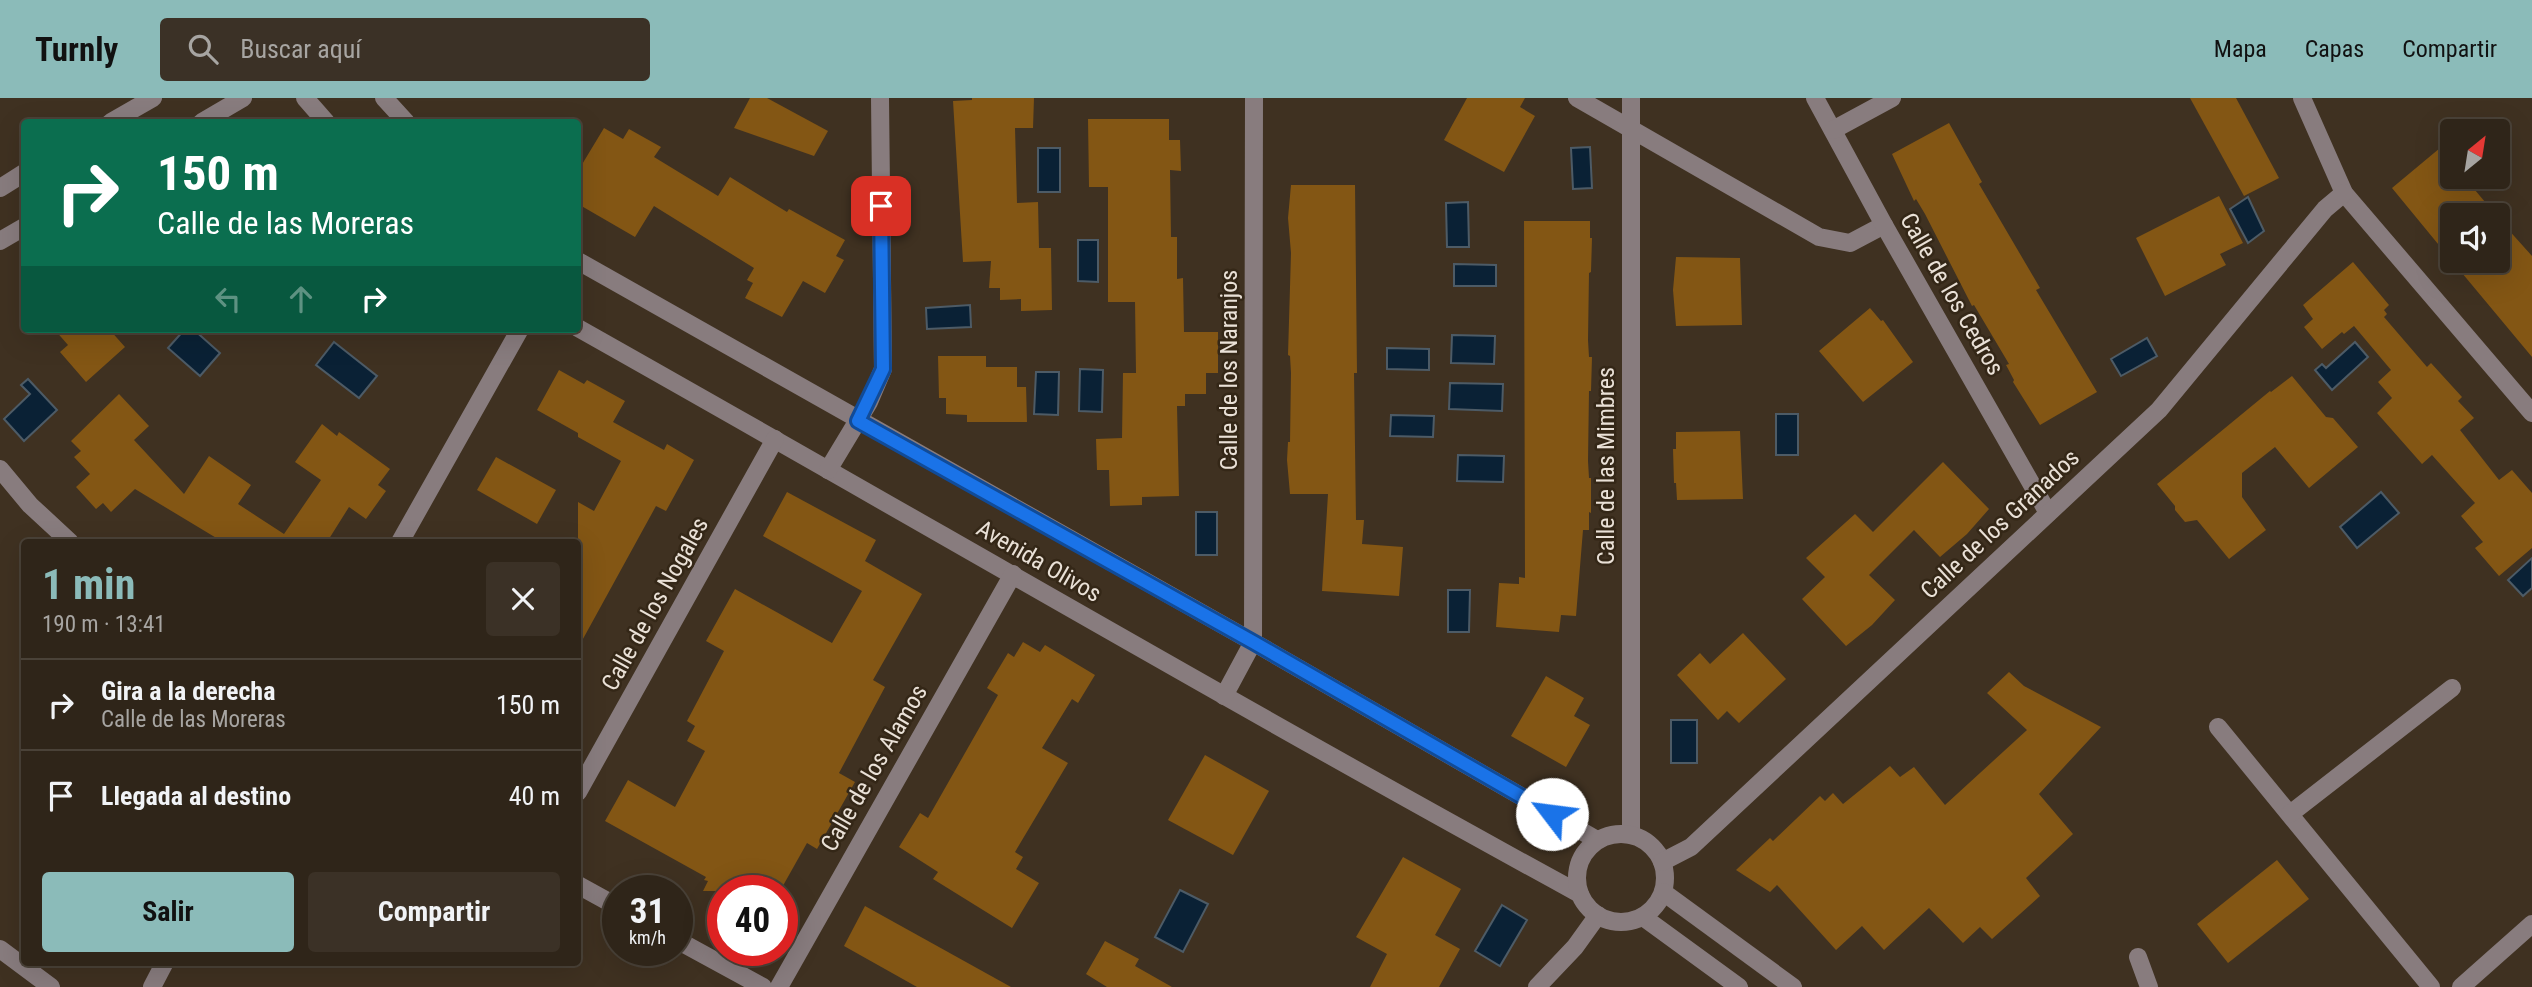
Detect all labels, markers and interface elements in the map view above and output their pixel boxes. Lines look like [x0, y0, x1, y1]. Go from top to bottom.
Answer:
search box [160, 18, 650, 81]
text: Turnly [35, 30, 118, 69]
icon: search [184, 30, 222, 68]
text: Buscar aquí [240, 34, 361, 64]
text: Mapa [2214, 35, 2267, 63]
text: Capas [2305, 35, 2364, 63]
text: Compartir [2402, 35, 2497, 63]
north arrow [2440, 119, 2510, 189]
map controls [2440, 119, 2510, 273]
text: 150 m [157, 145, 279, 202]
icon: right [42, 147, 133, 238]
pin [851, 176, 911, 236]
icon: arrive [862, 187, 900, 225]
button: sound [2440, 203, 2510, 273]
text: Calle de las Moreras [157, 204, 414, 242]
street label: Calle de los Cedros [1894, 208, 2010, 380]
street label: Calle de los Naranjos [1215, 270, 1243, 470]
icon: left [209, 280, 247, 318]
icon: ahead [282, 280, 320, 318]
icon: right [355, 280, 393, 318]
street label: Calle de las Mimbres [1592, 367, 1620, 565]
street label: Calle de los Granados [1915, 443, 2085, 605]
street label: Calle de los Nogales [596, 513, 714, 695]
street label: Avenida Olivos [972, 514, 1106, 608]
text: 1 min [42, 560, 135, 609]
button: close [486, 562, 560, 636]
text: 190 m · 13:41 [42, 611, 166, 638]
text: Gira a la derecha [101, 676, 275, 706]
street label: Calle de los Alamos [815, 680, 933, 856]
icon: right [42, 686, 80, 724]
text: 150 m [496, 690, 560, 720]
text: Calle de las Moreras [101, 706, 286, 733]
icon: arrive [42, 777, 80, 815]
position arrow [1515, 777, 1589, 851]
text: Llegada al destino [101, 781, 291, 811]
text: 40 m [509, 781, 560, 811]
button: Salir [42, 872, 294, 952]
button: Compartir [308, 872, 560, 952]
speed limit sign: 40 [707, 875, 798, 966]
text: 31 [630, 891, 665, 932]
text: km/h [629, 927, 666, 948]

